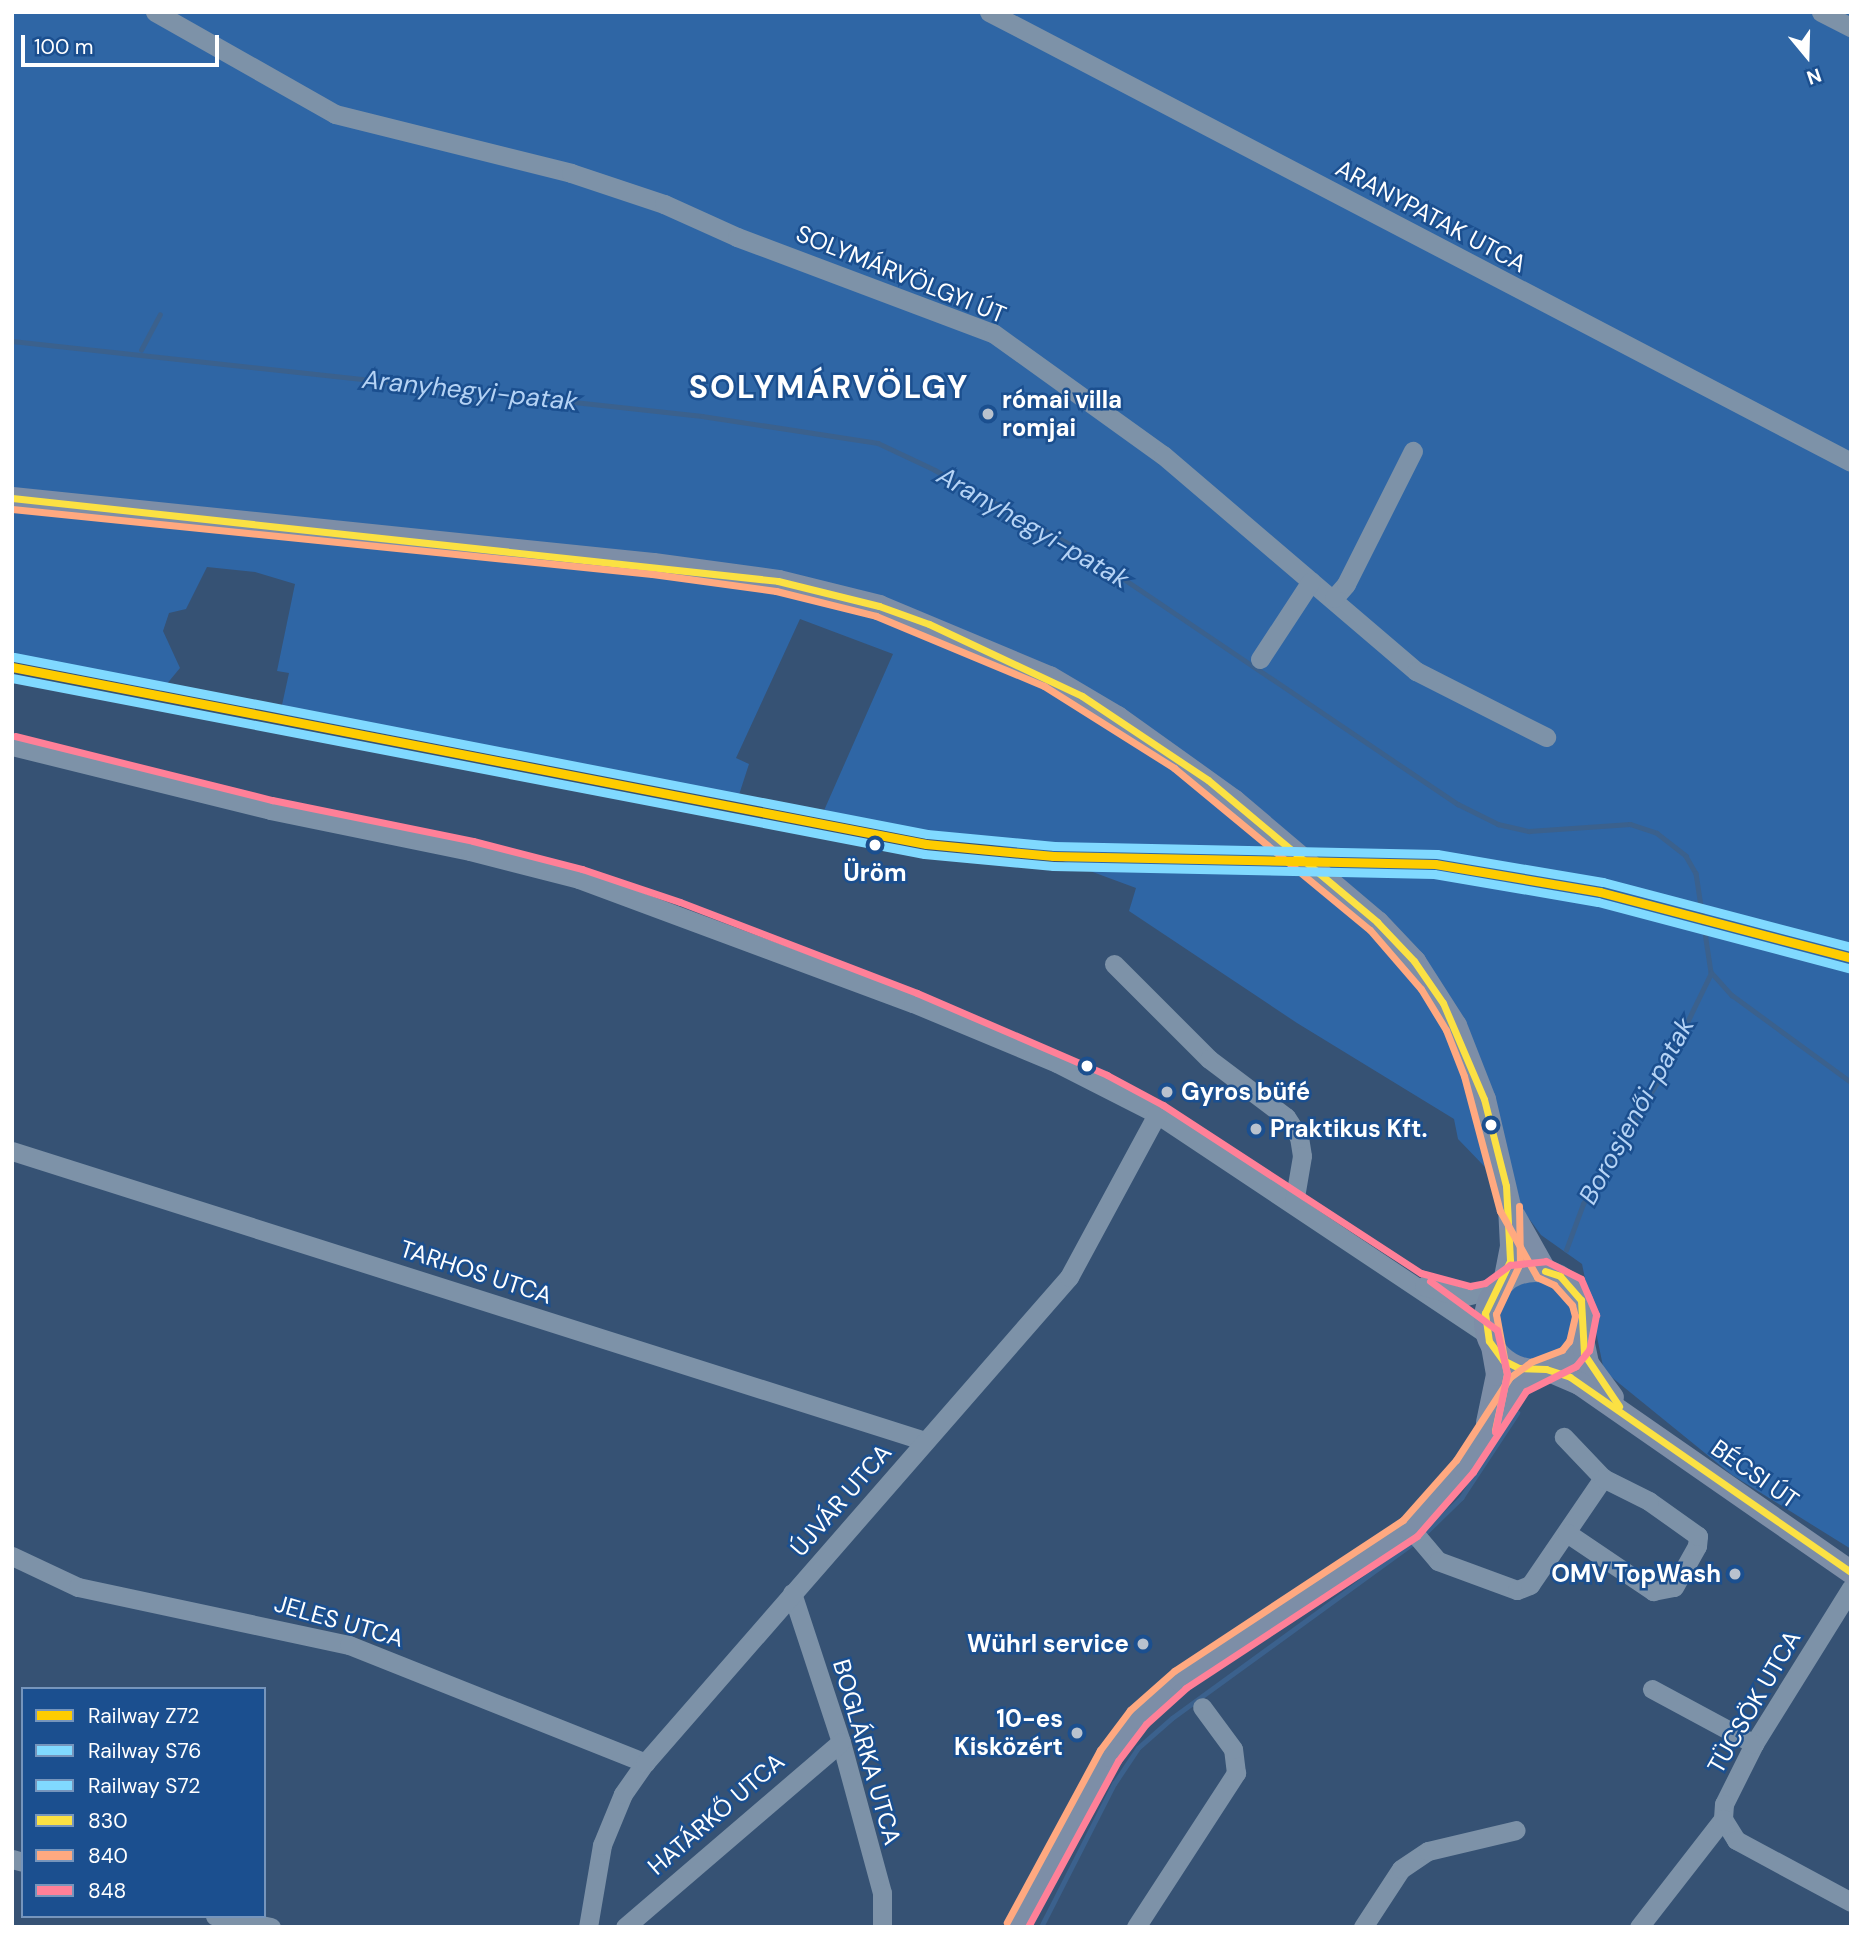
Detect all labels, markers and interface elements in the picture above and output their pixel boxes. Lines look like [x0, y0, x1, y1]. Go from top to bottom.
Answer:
scale bar [24, 21, 222, 65]
north arrow [1772, 21, 1842, 91]
text: 100 m [34, 33, 94, 61]
text: N [1803, 62, 1825, 90]
street label: ARANYPATAK UTCA [1331, 154, 1531, 278]
street label: SOLYMÁRVÖLGYI ÚT [792, 219, 1010, 329]
water label: Aranyhegyi-patak [361, 364, 579, 418]
district label: SOLYMÁRVÖLGY [690, 368, 968, 406]
place label: római villa romjai [1002, 386, 1122, 442]
marker: római villa romjai [980, 406, 996, 422]
water label: Aranyhegyi-patak [931, 460, 1135, 596]
marker: Üröm [864, 834, 886, 856]
place label: Üröm [843, 859, 907, 887]
water label: Borosjenői-patak [1573, 1012, 1701, 1210]
unlabelled marker [1080, 1059, 1094, 1073]
place label: Gyros büfé [1181, 1078, 1310, 1106]
marker: Gyros büfé [1159, 1084, 1175, 1100]
place label: Praktikus Kft. [1270, 1115, 1428, 1143]
unlabelled marker [1484, 1118, 1498, 1132]
marker: Praktikus Kft. [1248, 1121, 1264, 1137]
street label: TARHOS UTCA [396, 1234, 556, 1310]
street label: BÉCSI ÚT [1706, 1433, 1804, 1515]
street label: ÚJVÁR UTCA [785, 1438, 897, 1562]
place label: OMV TopWash [1551, 1560, 1721, 1588]
marker: OMV TopWash [1727, 1566, 1743, 1582]
street label: JELES UTCA [271, 1589, 407, 1653]
street label: TÜCSÖK UTCA [1701, 1625, 1807, 1779]
place label: Wührl service [967, 1630, 1129, 1658]
marker: Wührl service [1135, 1636, 1151, 1652]
street label: BOGLÁRKA UTCA [827, 1656, 907, 1848]
legend [21, 1687, 266, 1918]
text: Railway Z72 [88, 1702, 199, 1730]
place label: 10-es Kisközért [954, 1705, 1063, 1761]
marker: 10-es Kisközért [1069, 1725, 1085, 1741]
text: Railway S76 [88, 1737, 201, 1765]
street label: HATÁRKŐ UTCA [642, 1747, 790, 1881]
text: Railway S72 [88, 1772, 200, 1800]
text: 830 [88, 1807, 128, 1835]
text: 840 [88, 1842, 128, 1870]
text: 848 [88, 1877, 126, 1905]

